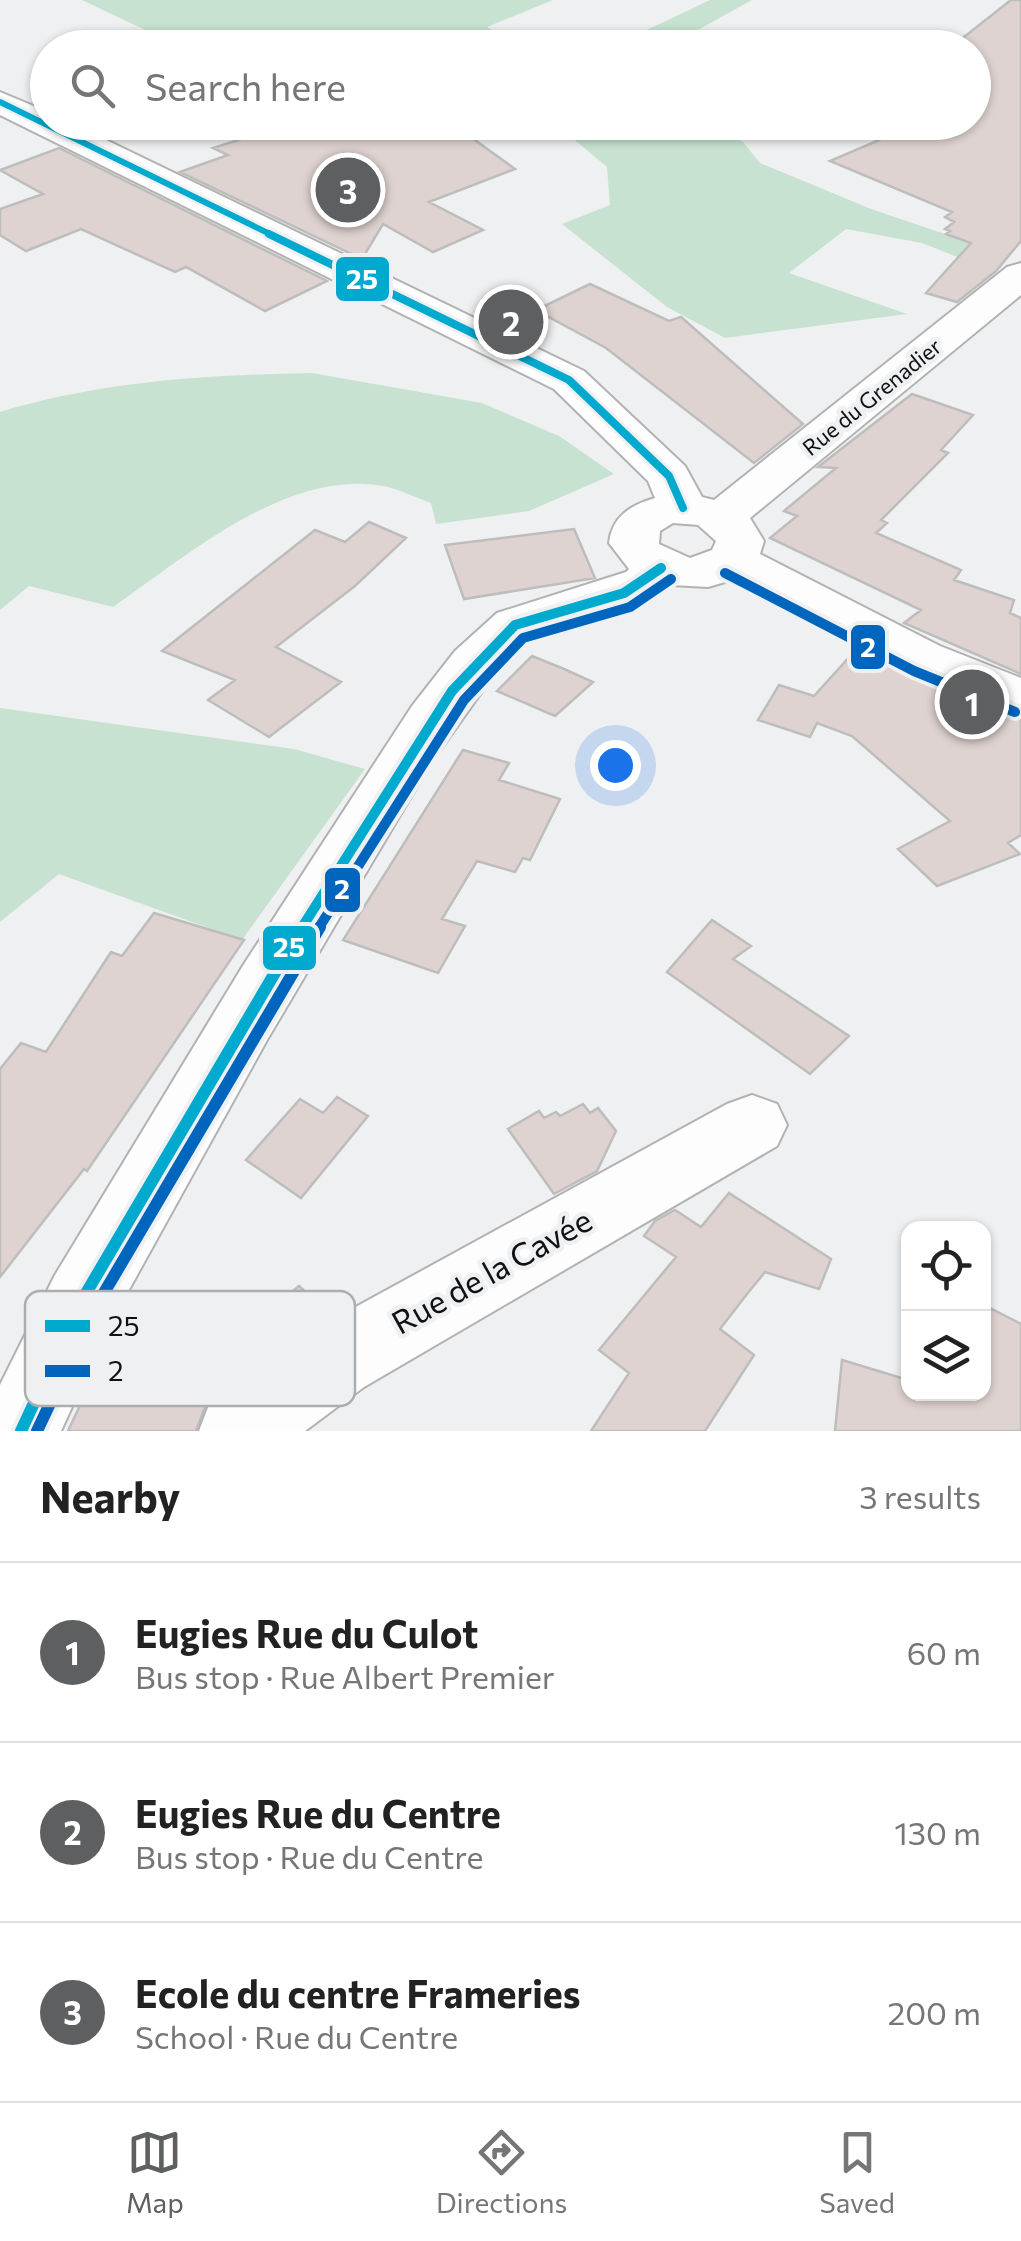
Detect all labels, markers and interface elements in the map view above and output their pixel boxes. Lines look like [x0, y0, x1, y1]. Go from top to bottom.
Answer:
search box [30, 30, 991, 140]
icon: search [65, 58, 120, 113]
text: Search here [145, 62, 346, 109]
pin: 3 [316, 152, 380, 228]
line badge: 25 [334, 255, 391, 303]
text: 25 [346, 261, 378, 295]
pin: 2 [478, 284, 544, 360]
street label: Rue du Grenadier [797, 332, 947, 461]
line badge: 2 [849, 623, 887, 671]
text: 2 [860, 629, 876, 663]
pin: 1 [940, 664, 1004, 740]
your location [590, 740, 641, 791]
line badge: 2 [323, 866, 362, 914]
text: 2 [334, 871, 350, 905]
line badge: 25 [261, 924, 318, 972]
text: 25 [273, 929, 305, 963]
street label: Rue de la Cavée [384, 1199, 598, 1342]
map controls [901, 1221, 991, 1401]
button: locate [901, 1221, 991, 1311]
legend [25, 1291, 355, 1406]
text: 25 [108, 1308, 140, 1342]
button: layers [901, 1311, 991, 1401]
text: 2 [108, 1353, 124, 1387]
text: Nearby [40, 1470, 180, 1522]
text: 3 results [859, 1476, 981, 1516]
text: Eugies Rue du Culot [135, 1609, 478, 1656]
text: 1 [65, 1632, 80, 1672]
text: 60 m [907, 1632, 981, 1672]
text: Bus stop · Rue Albert Premier [135, 1656, 555, 1696]
text: Eugies Rue du Centre [135, 1789, 501, 1836]
text: 2 [63, 1812, 82, 1852]
text: 130 m [894, 1812, 981, 1852]
text: Bus stop · Rue du Centre [135, 1836, 483, 1876]
text: Ecole du centre Frameries [135, 1969, 581, 2016]
text: 3 [63, 1992, 82, 2032]
text: 200 m [888, 1992, 981, 2032]
text: School · Rue du Centre [135, 2016, 458, 2056]
tab: Map [126, 2125, 184, 2219]
tab: Directions [436, 2125, 567, 2219]
tab: Saved [819, 2125, 895, 2219]

